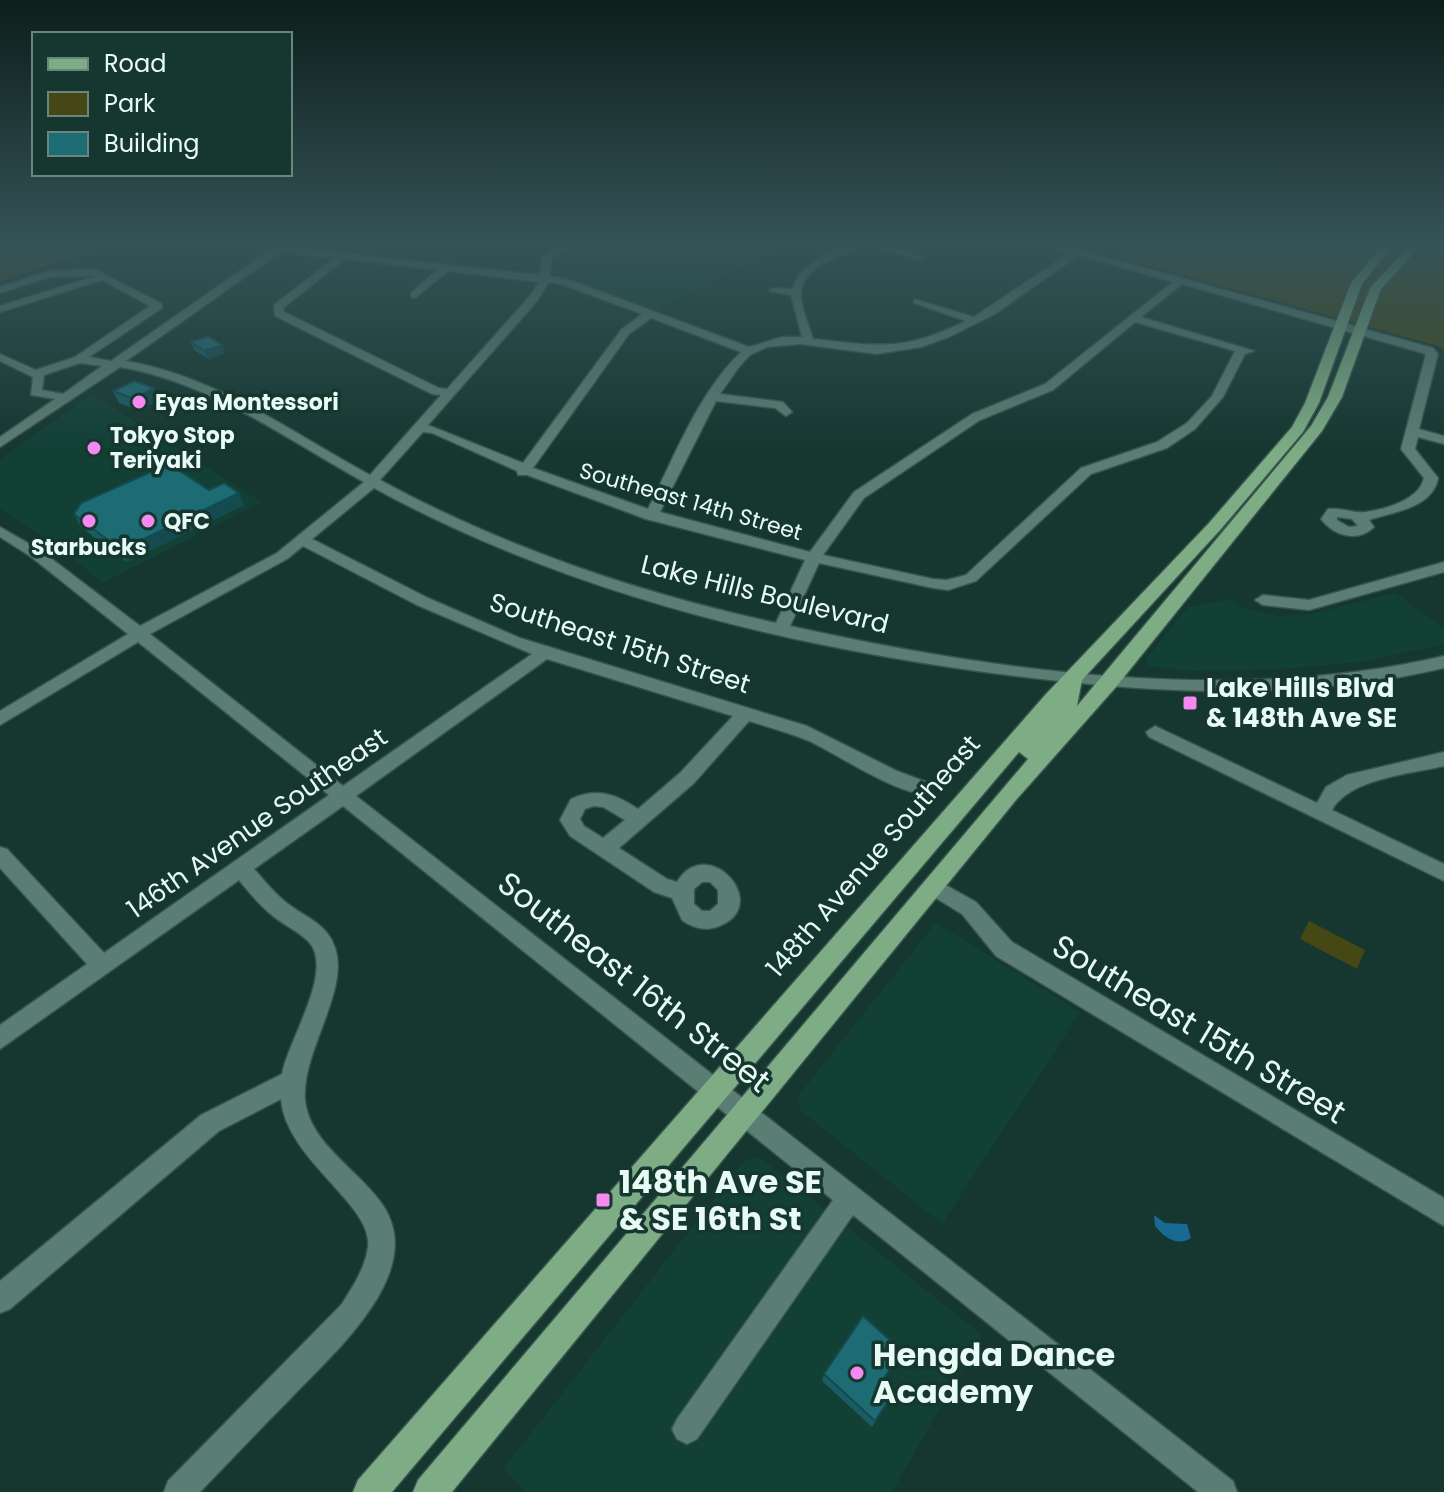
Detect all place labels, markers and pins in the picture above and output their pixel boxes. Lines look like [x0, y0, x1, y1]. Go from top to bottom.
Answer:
place label: Eyas Montessori [155, 387, 339, 418]
marker: Eyas Montessori [130, 393, 148, 411]
place label: Tokyo Stop Teriyaki [110, 420, 235, 476]
marker: Tokyo Stop Teriyaki [85, 439, 103, 457]
place label: QFC [164, 506, 210, 537]
marker: Starbucks [80, 512, 98, 530]
marker: QFC [139, 512, 157, 530]
place label: Starbucks [31, 532, 147, 563]
place label: Lake Hills Blvd & 148th Ave SE [1206, 670, 1397, 736]
marker: Lake Hills Blvd & 148th Ave SE [1181, 694, 1199, 712]
place label: 148th Ave SE & SE 16th St [619, 1159, 822, 1241]
marker: 148th Ave SE & SE 16th St [594, 1191, 612, 1209]
place label: Hengda Dance Academy [873, 1332, 1115, 1414]
marker: Hengda Dance Academy [848, 1364, 866, 1382]

